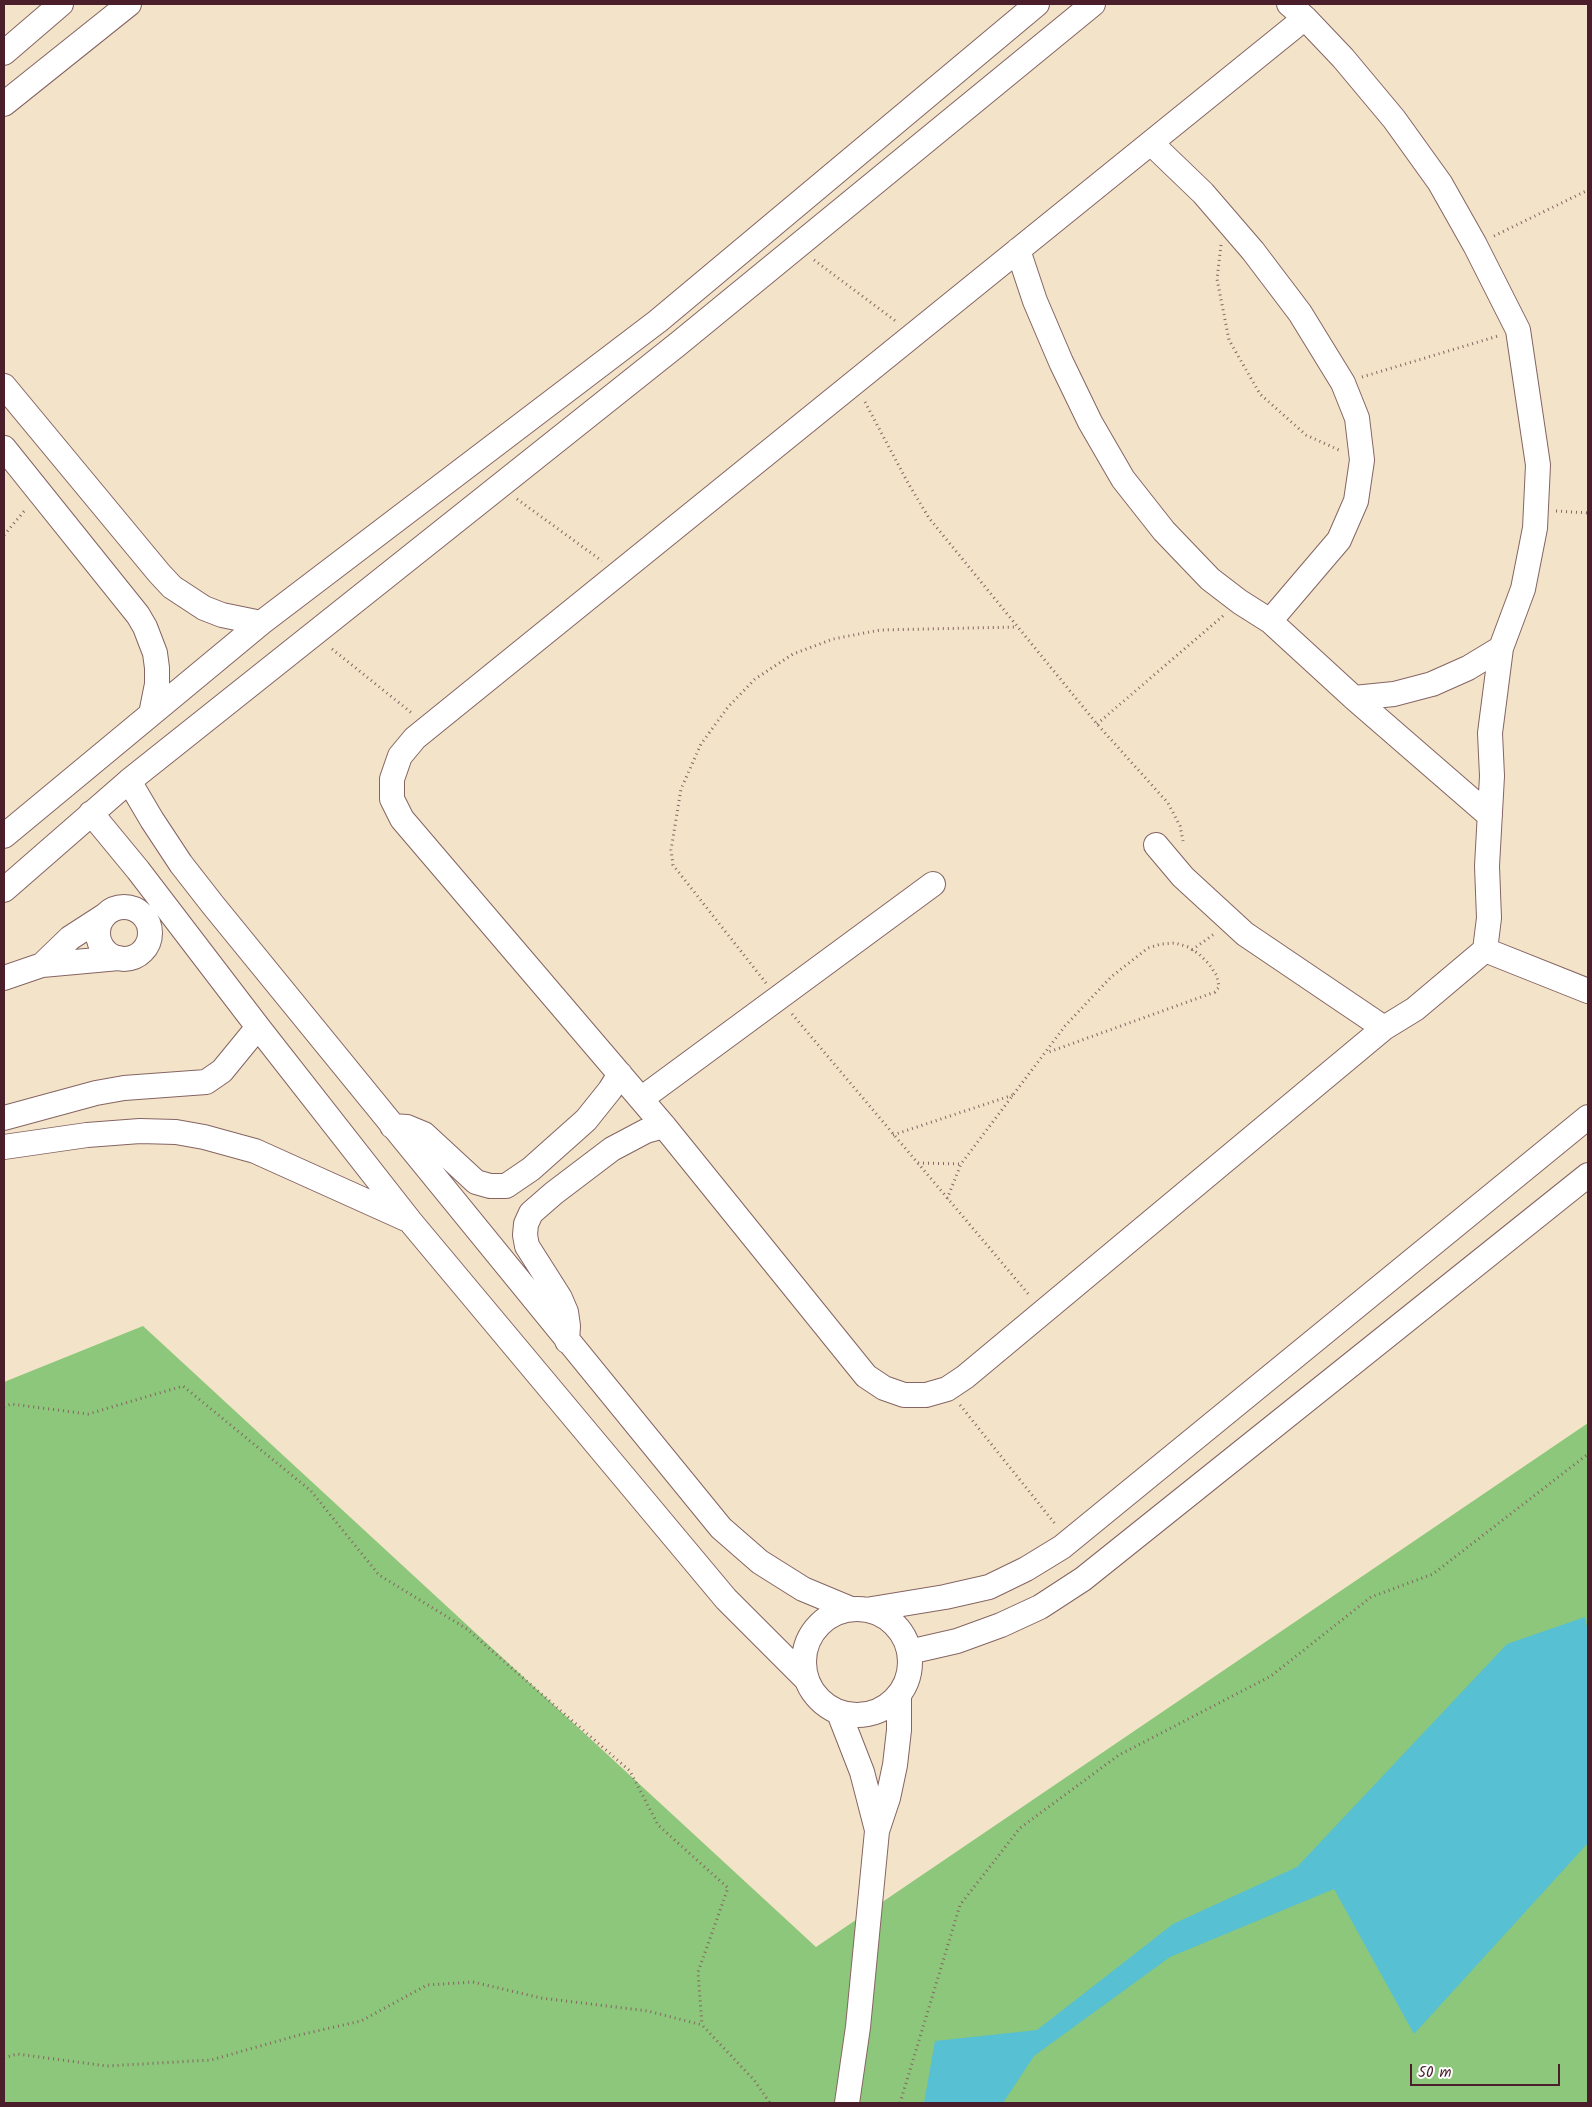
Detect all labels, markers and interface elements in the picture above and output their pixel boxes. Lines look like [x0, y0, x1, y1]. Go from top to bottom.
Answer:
scale bar [1412, 2054, 1562, 2086]
text: 50 m [1418, 2061, 1452, 2085]

